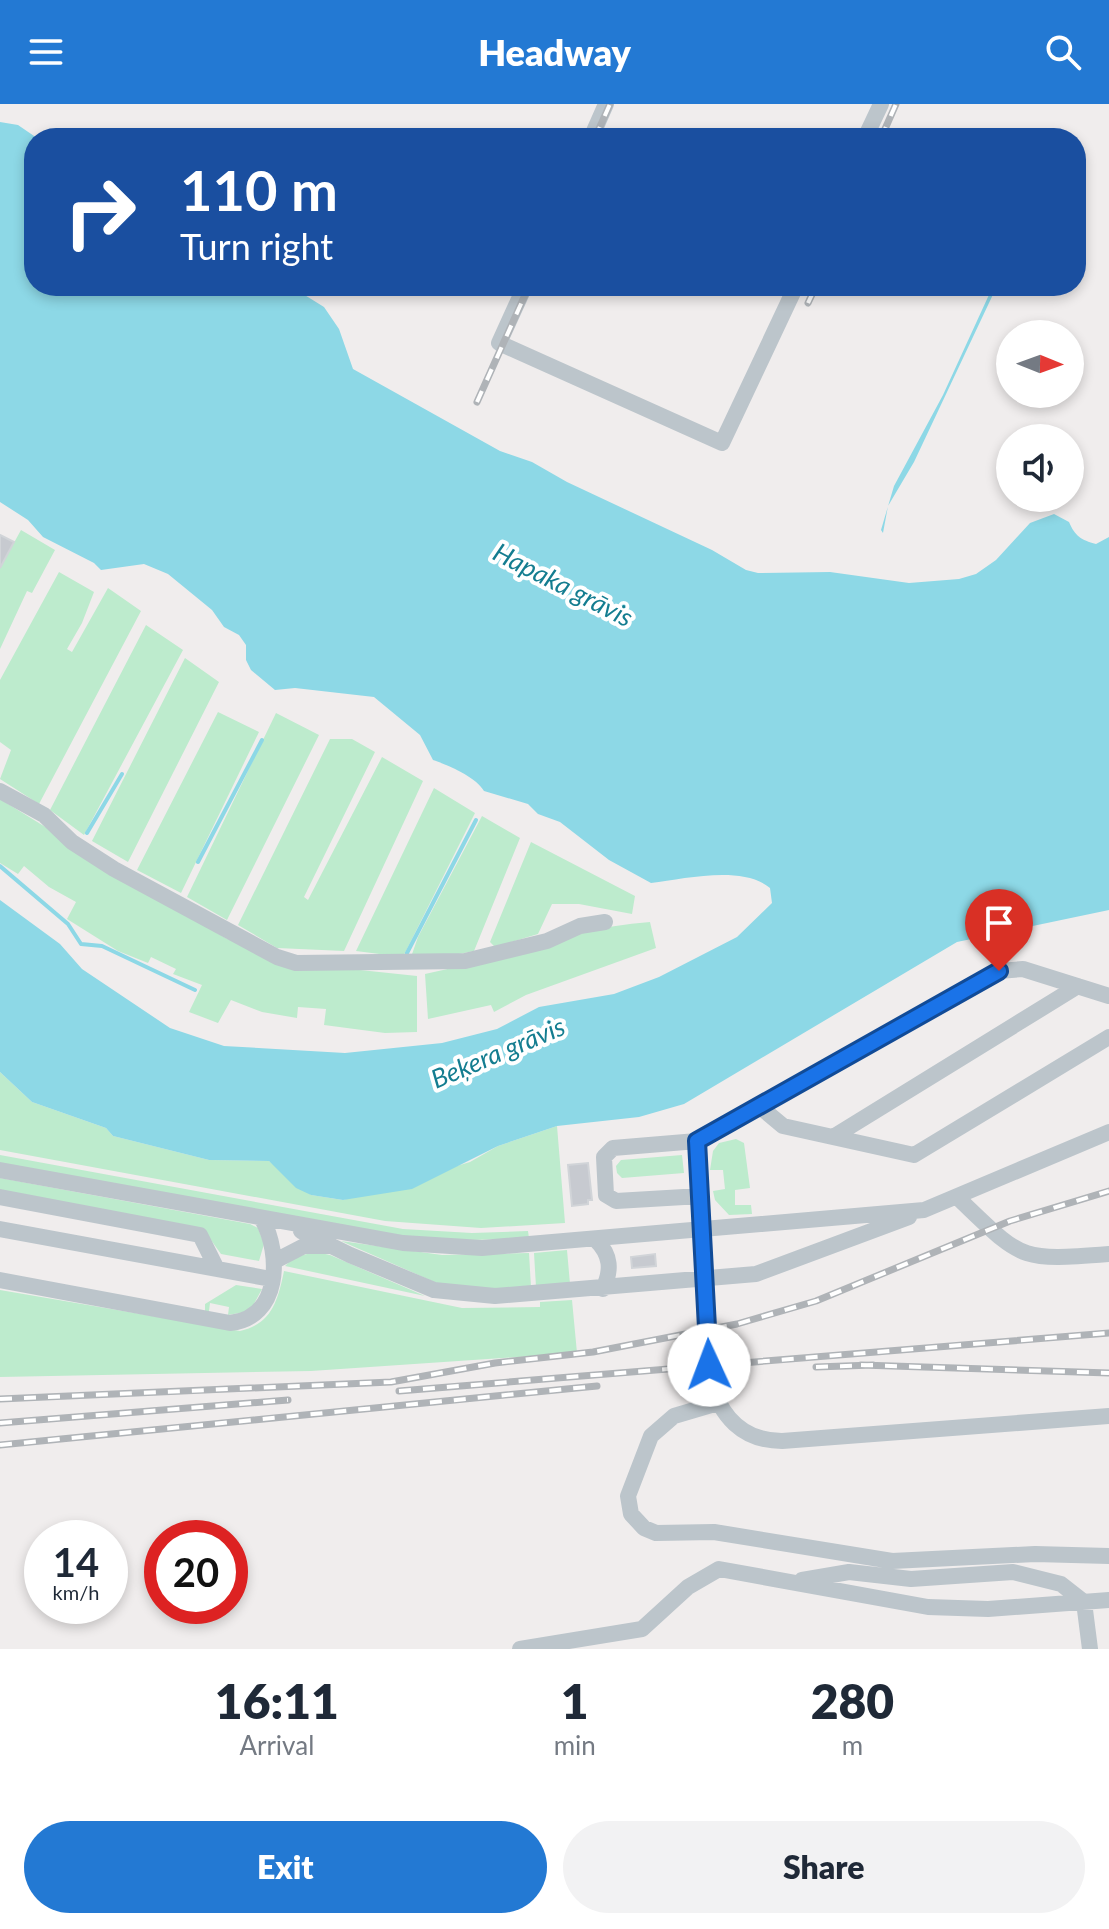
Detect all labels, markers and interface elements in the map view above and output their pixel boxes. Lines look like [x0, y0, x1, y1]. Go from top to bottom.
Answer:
icon: menu [24, 30, 68, 74]
text: Headway [478, 30, 631, 74]
icon: search [1041, 30, 1085, 74]
text: 110 m [180, 156, 338, 223]
icon: right [48, 160, 152, 264]
text: Turn right [180, 224, 333, 268]
north arrow [996, 320, 1084, 408]
map controls [996, 320, 1084, 512]
button: sound [996, 424, 1084, 512]
water label: Hapaka grāvis [488, 535, 639, 633]
pin [965, 889, 1033, 971]
icon: arrive [977, 901, 1021, 945]
water label: Beķera grāvis [426, 1010, 569, 1095]
position arrow [667, 1323, 751, 1407]
speed limit sign: 20 [144, 1520, 248, 1624]
text: 14 [53, 1538, 99, 1586]
text: km/h [53, 1580, 99, 1604]
text: 16:11 [215, 1672, 339, 1729]
text: 1 [561, 1672, 589, 1729]
text: 280 [811, 1672, 894, 1729]
text: Arrival [239, 1729, 314, 1761]
text: min [554, 1729, 596, 1761]
text: m [842, 1729, 863, 1761]
button: Exit [24, 1821, 547, 1913]
button: Share [563, 1821, 1085, 1913]

